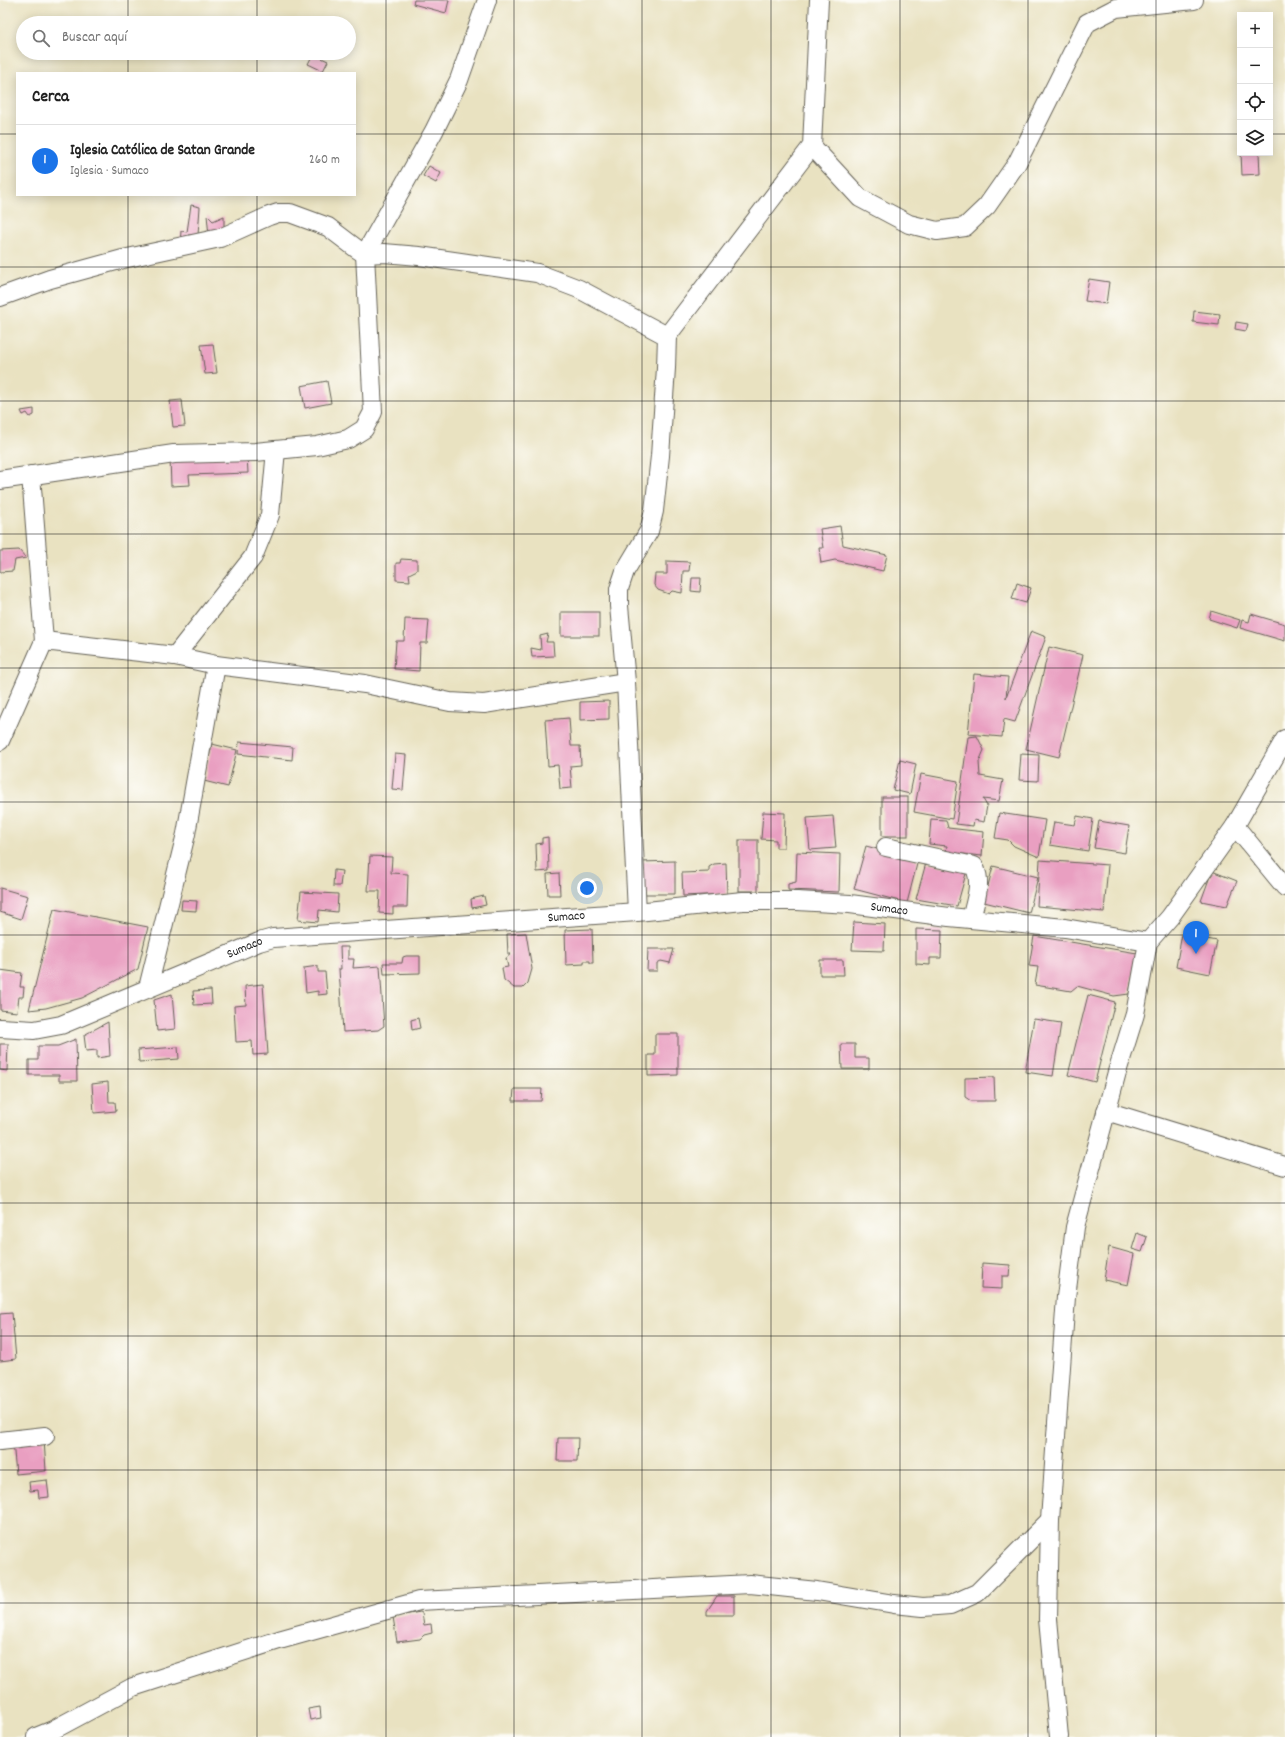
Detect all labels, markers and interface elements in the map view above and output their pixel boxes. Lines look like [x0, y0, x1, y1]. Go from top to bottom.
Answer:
map controls [1237, 12, 1273, 156]
button: + [1237, 12, 1273, 48]
search box [16, 16, 356, 60]
icon: search [30, 27, 52, 49]
text: Buscar aquí [62, 27, 127, 49]
button: − [1237, 48, 1273, 84]
button: locate [1237, 84, 1273, 120]
text: Cerca [32, 86, 69, 110]
button: layers [1237, 120, 1273, 156]
text: Iglesia Católica de Satan Grande [70, 140, 255, 162]
text: 1 [44, 151, 46, 170]
text: 260 m [309, 151, 340, 170]
text: Iglesia · Sumaco [70, 162, 149, 181]
your location [577, 878, 597, 898]
street label: Sumaco [870, 897, 909, 921]
street label: Sumaco [547, 906, 586, 928]
pin: 1 [1183, 921, 1209, 954]
street label: Sumaco [224, 932, 265, 964]

